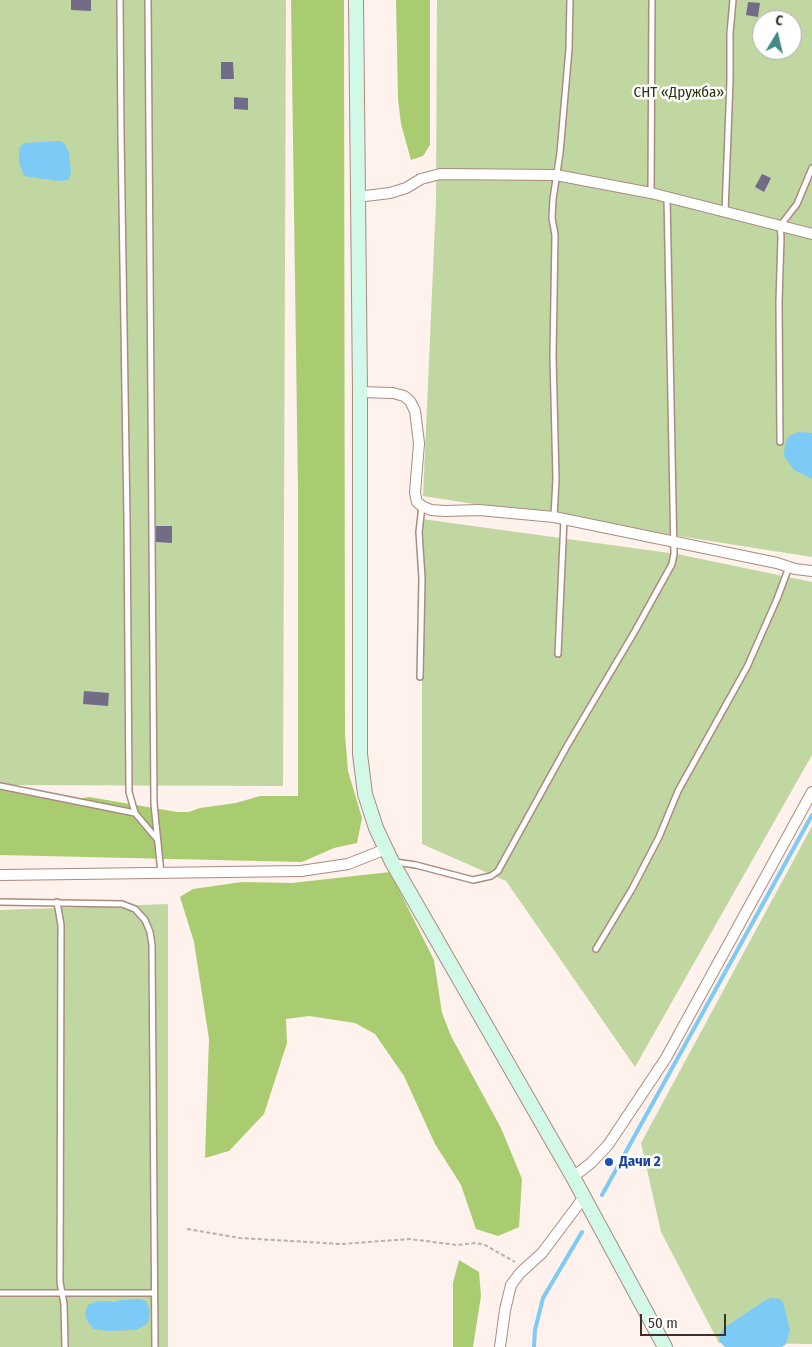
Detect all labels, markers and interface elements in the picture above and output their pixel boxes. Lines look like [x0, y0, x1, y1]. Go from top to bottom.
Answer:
north arrow [752, 10, 802, 60]
text: С [774, 12, 784, 30]
park label: СНТ «Дружба» [634, 84, 724, 102]
place label: Дачи 2 [619, 1153, 661, 1171]
marker: Дачи 2 [603, 1156, 615, 1168]
scale bar [642, 1304, 728, 1336]
text: 50 m [648, 1314, 678, 1332]

